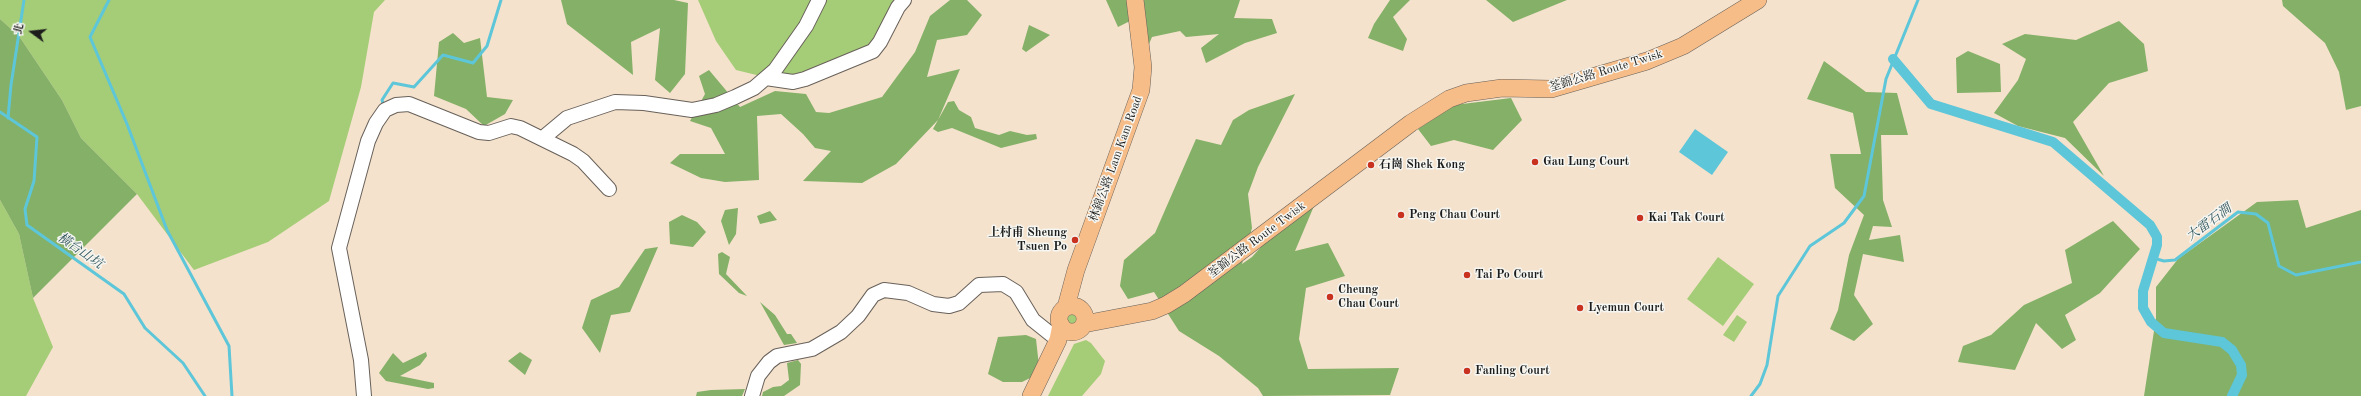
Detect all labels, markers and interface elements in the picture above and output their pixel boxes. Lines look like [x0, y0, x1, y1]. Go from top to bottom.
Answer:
north arrow [12, 12, 52, 52]
text: 北 [13, 22, 27, 36]
street label: 荃錦公路 Route Twisk [1547, 47, 1665, 95]
street label: 林錦公路 Lam Kam Road [1087, 94, 1145, 224]
place label: Gau Lung Court [1543, 155, 1629, 169]
marker: Gau Lung Court [1530, 157, 1540, 167]
place label: 石崗 Shek Kong [1379, 158, 1465, 172]
marker: 石崗 Shek Kong [1366, 160, 1376, 170]
street label: 荃錦公路 Route Twisk [1206, 199, 1308, 281]
water label: 大雷石澗 [2183, 201, 2235, 245]
place label: Peng Chau Court [1409, 208, 1500, 222]
marker: Peng Chau Court [1396, 210, 1406, 220]
place label: Kai Tak Court [1648, 211, 1725, 225]
marker: Kai Tak Court [1635, 213, 1645, 223]
place label: 上村甫 Sheung Tsuen Po [988, 226, 1067, 254]
water label: 橫台山坑 [54, 230, 106, 272]
marker: 上村甫 Sheung Tsuen Po [1070, 235, 1080, 245]
place label: Tai Po Court [1475, 268, 1543, 282]
marker: Tai Po Court [1462, 270, 1472, 280]
place label: Cheung Chau Court [1338, 283, 1399, 311]
marker: Cheung Chau Court [1325, 292, 1335, 302]
place label: Lyemun Court [1588, 301, 1664, 315]
marker: Lyemun Court [1575, 303, 1585, 313]
place label: Fanling Court [1475, 364, 1549, 378]
marker: Fanling Court [1462, 366, 1472, 376]

